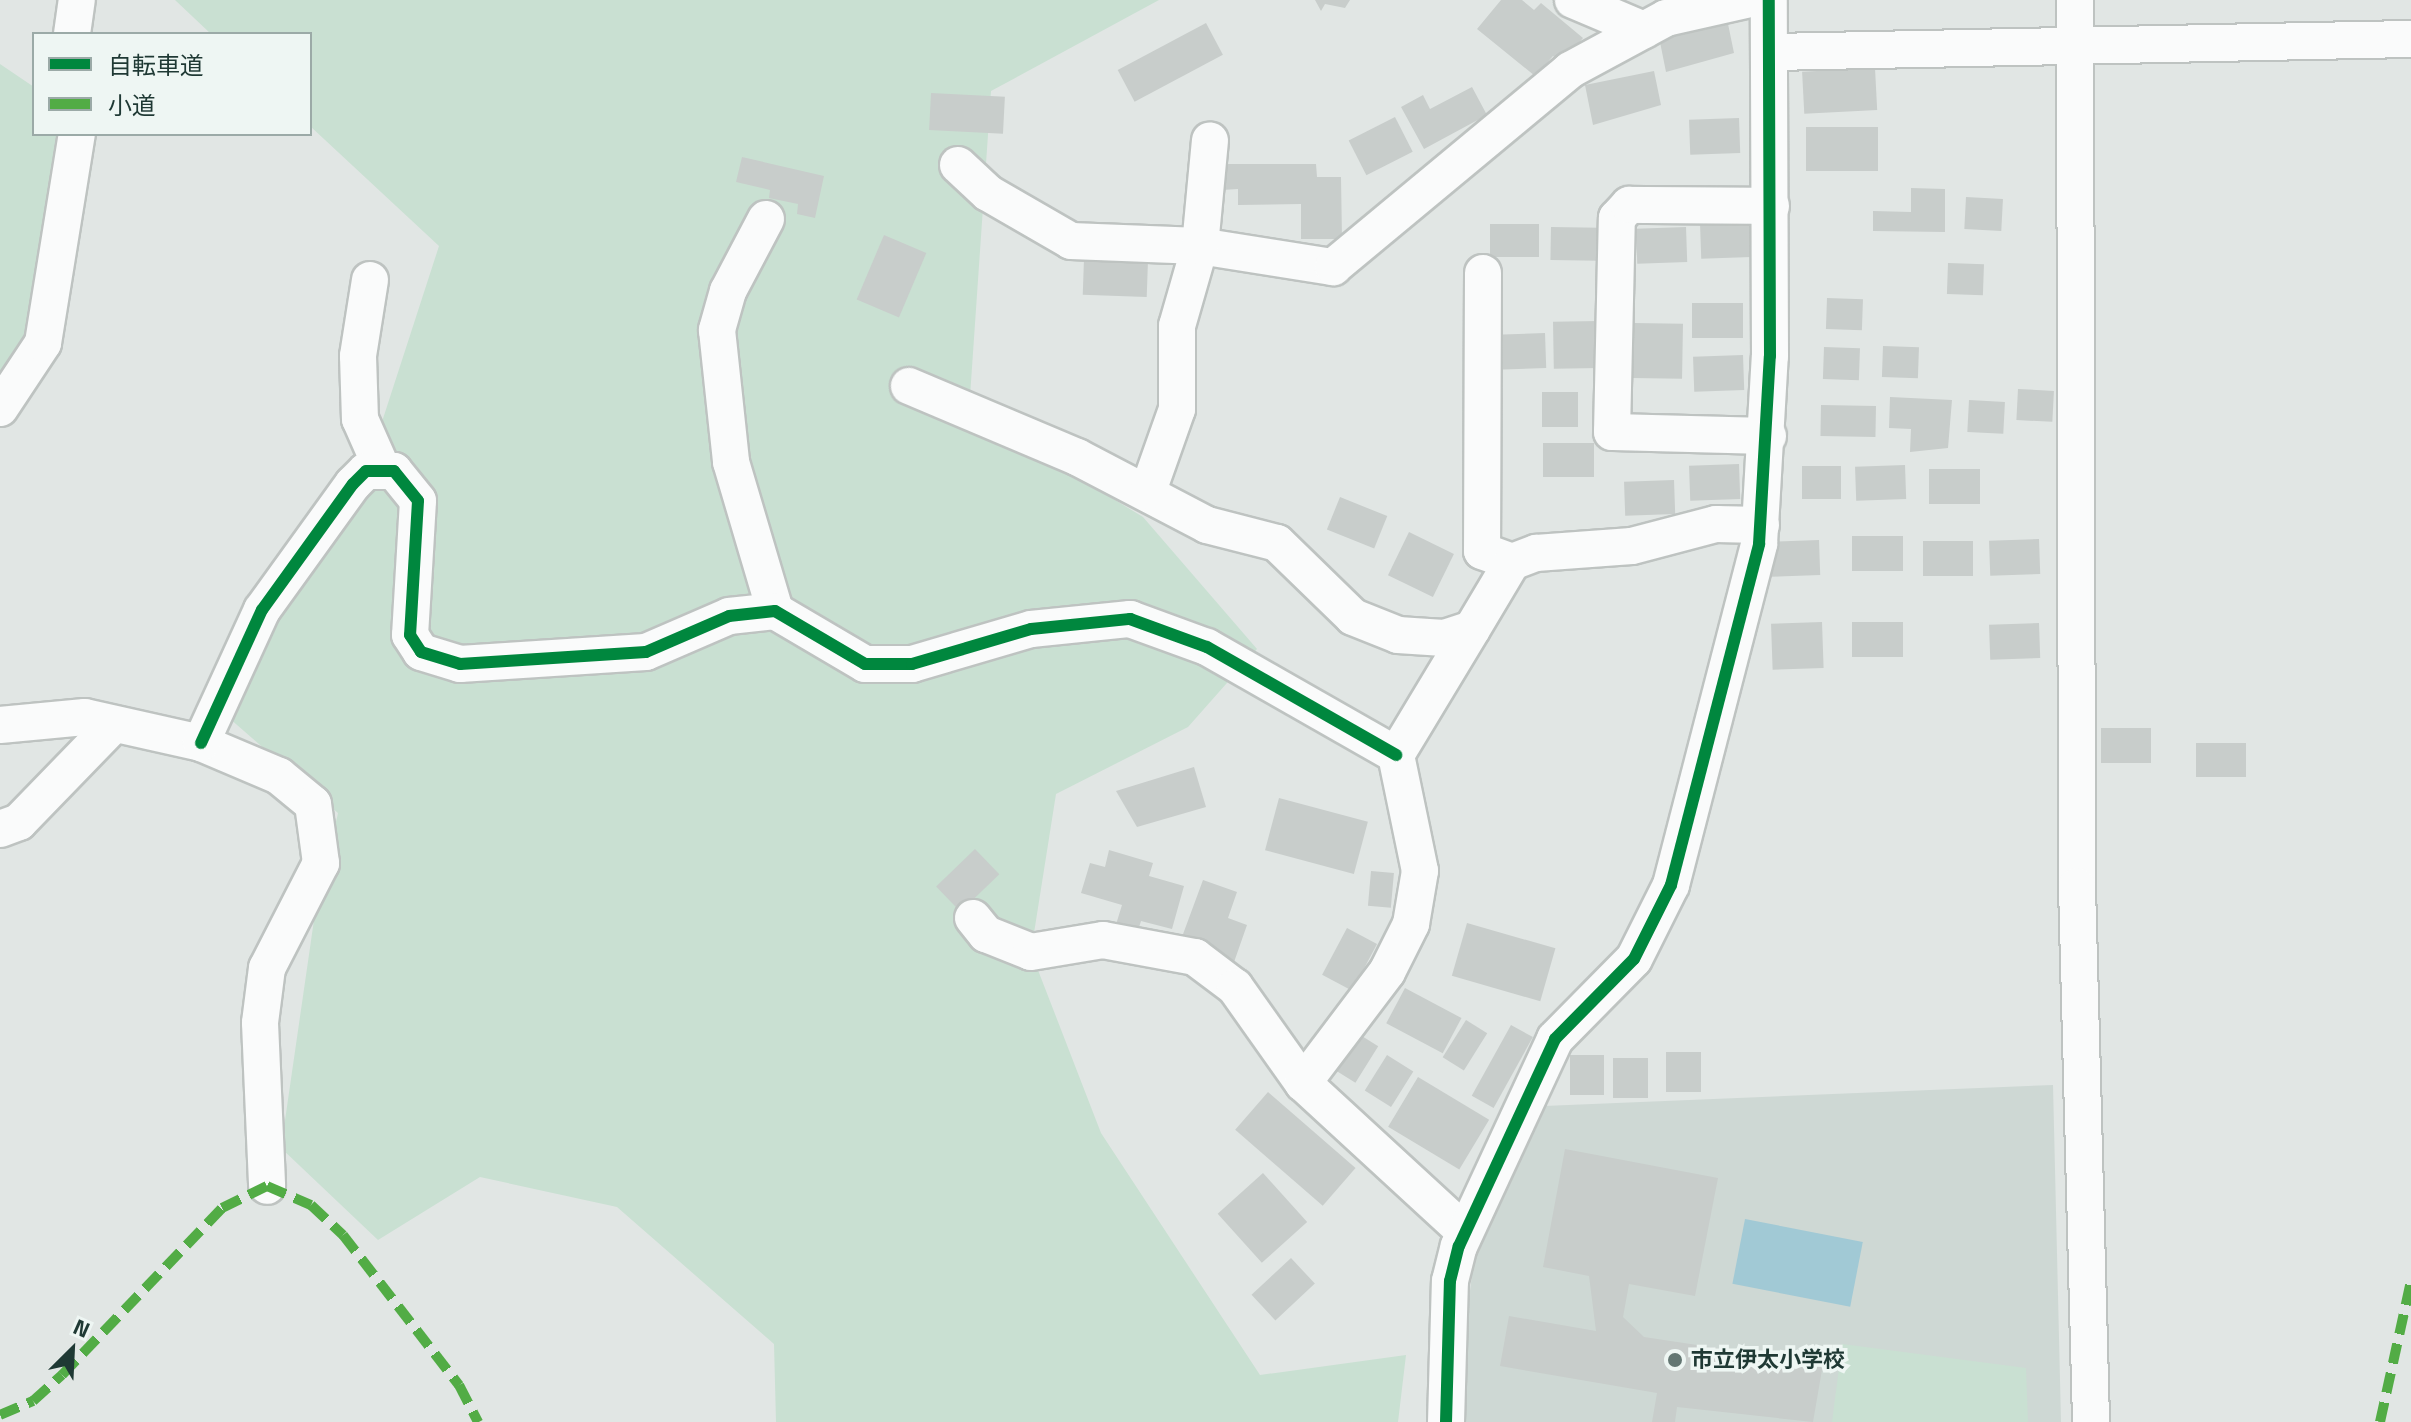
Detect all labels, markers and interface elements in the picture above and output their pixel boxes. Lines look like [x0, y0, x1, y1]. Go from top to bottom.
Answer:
legend [32, 32, 312, 136]
text: 自転車道 [108, 47, 204, 83]
text: 小道 [108, 87, 156, 123]
text: N [68, 1309, 96, 1347]
north arrow [32, 1310, 112, 1390]
place label: 市立伊太小学校 [1691, 1347, 1845, 1373]
marker: 市立伊太小学校 [1666, 1351, 1684, 1369]

